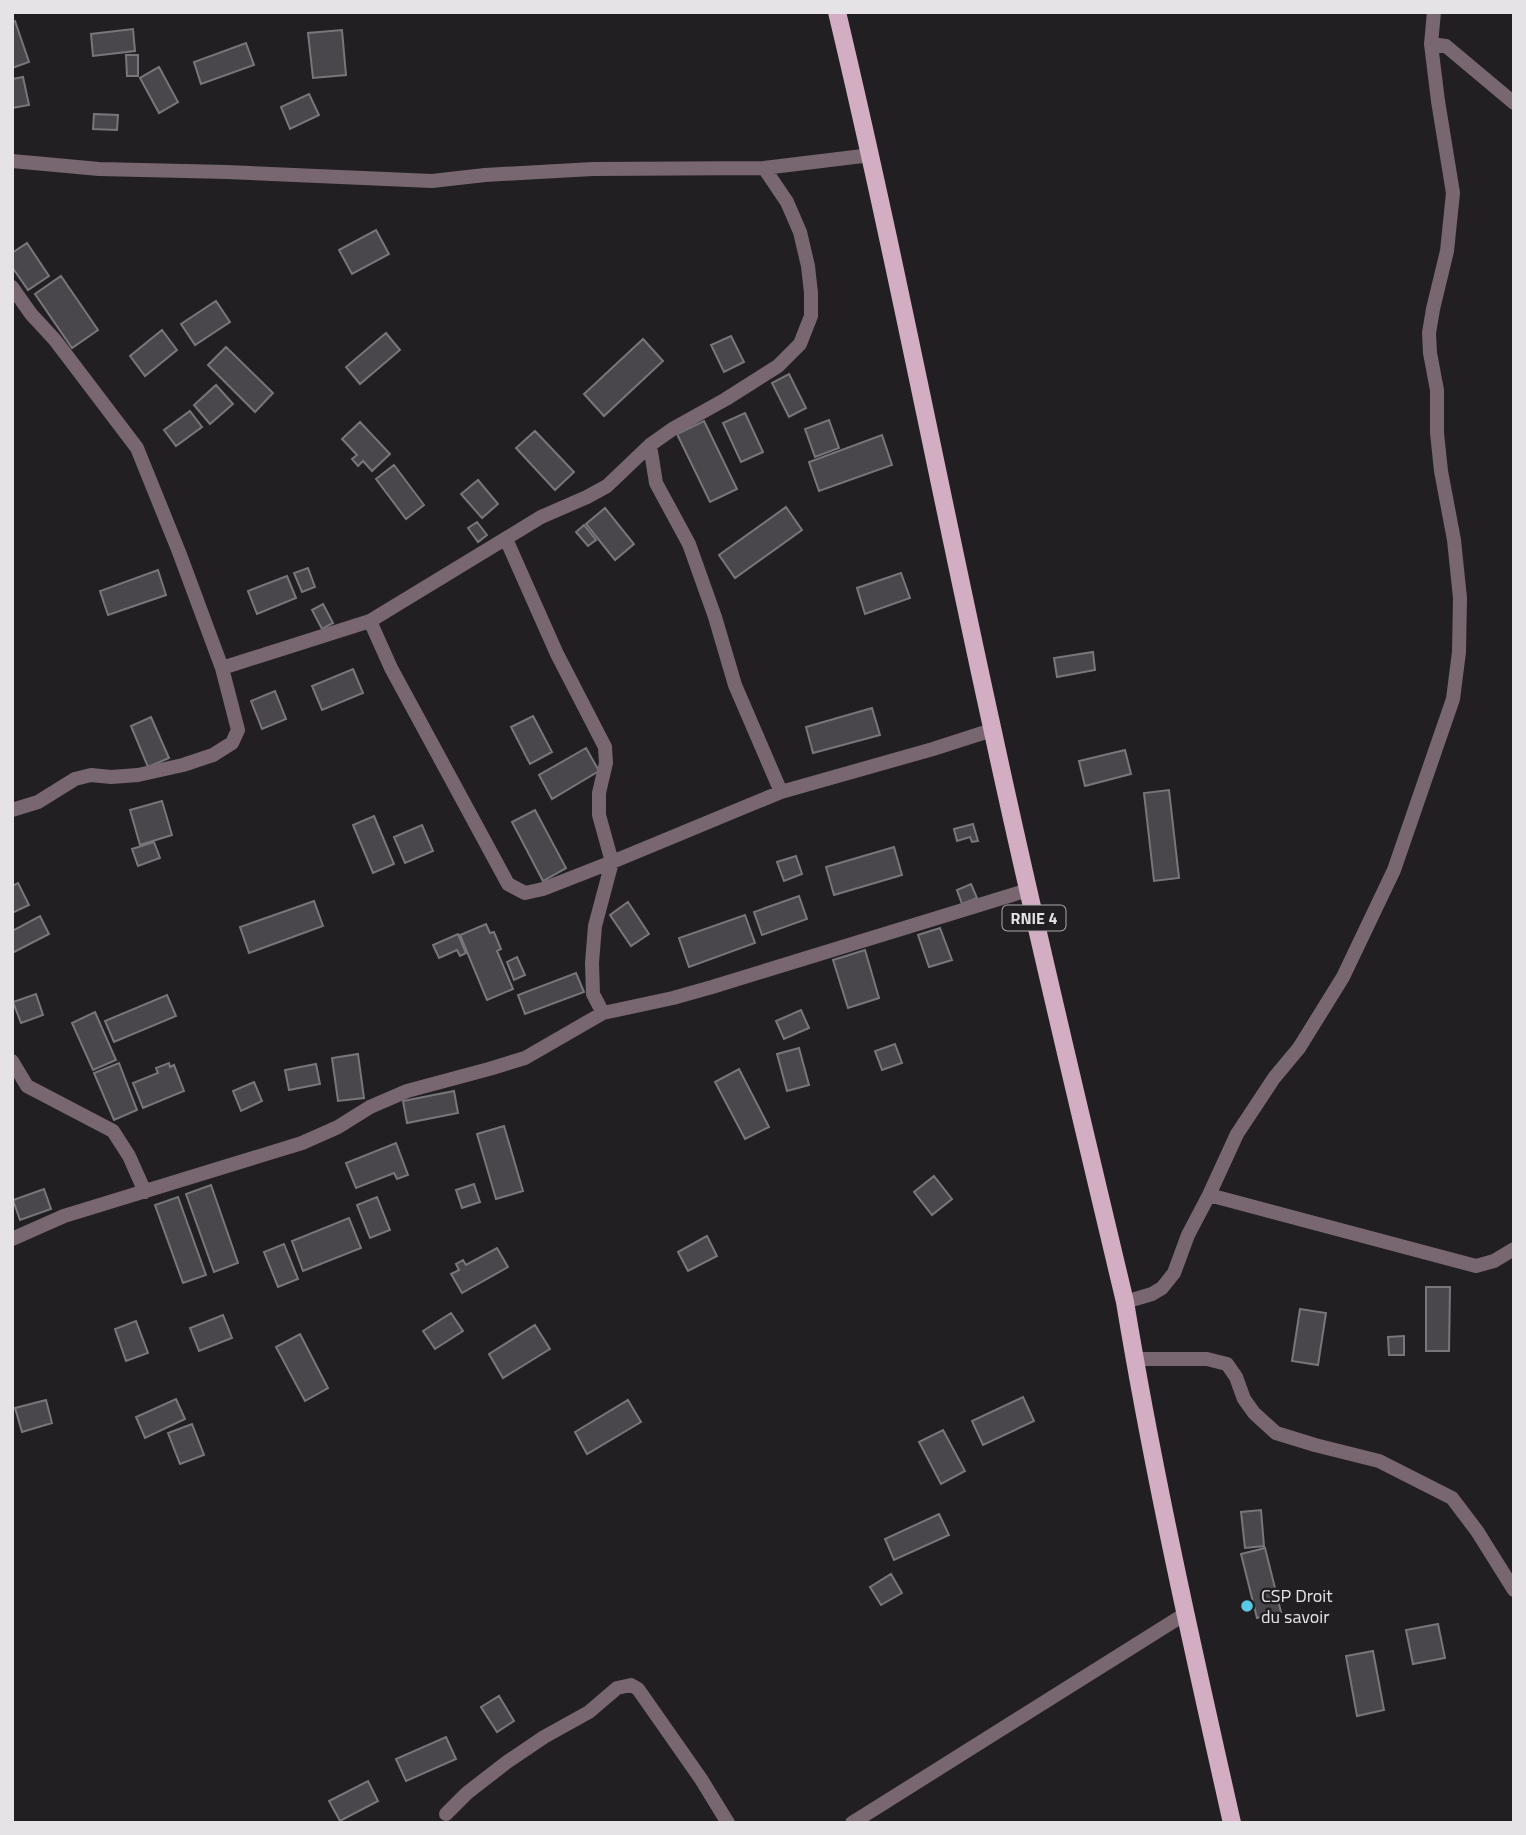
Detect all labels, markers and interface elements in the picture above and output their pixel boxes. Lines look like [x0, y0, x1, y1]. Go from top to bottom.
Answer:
road number: RNIE 4 [1002, 906, 1066, 930]
place label: CSP Droit du savoir [1261, 1582, 1333, 1630]
marker: CSP Droit du savoir [1239, 1598, 1255, 1614]

